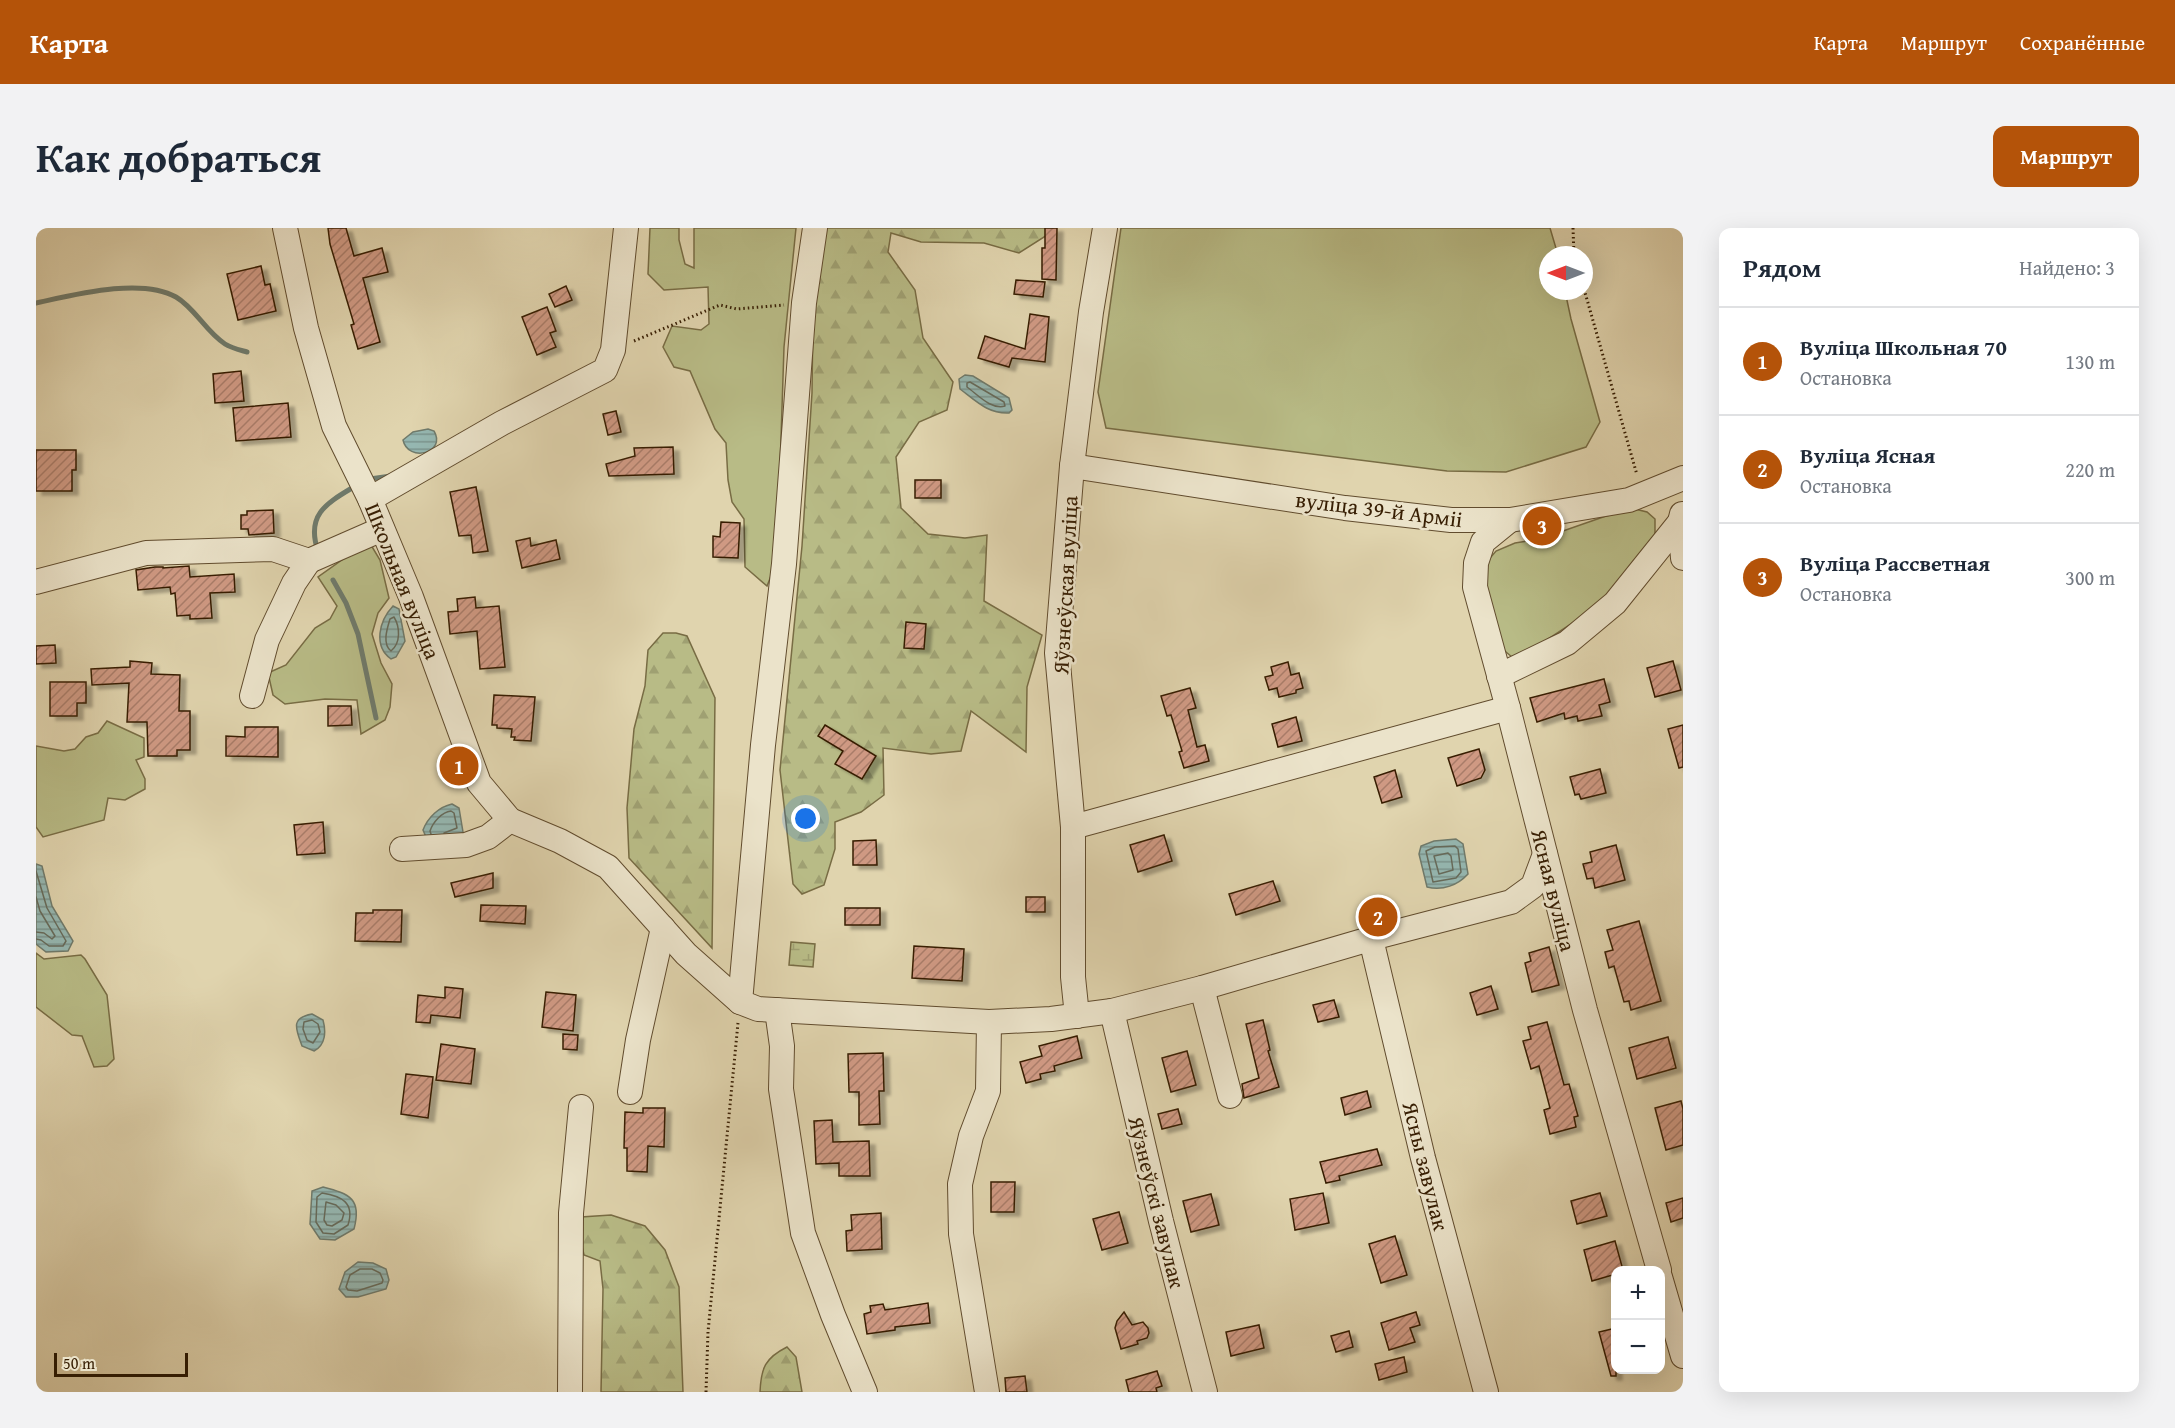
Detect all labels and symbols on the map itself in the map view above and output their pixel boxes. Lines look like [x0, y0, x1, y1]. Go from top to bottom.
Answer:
north arrow [1539, 246, 1593, 300]
street label: вуліца 39-й Арміі [1294, 483, 1464, 535]
street label: Яўзнеўская вуліца [1044, 494, 1086, 676]
street label: Школьная вуліца [357, 498, 449, 664]
pin: 3 [1522, 504, 1562, 548]
pin: 1 [440, 744, 478, 788]
your location [791, 804, 820, 833]
street label: Ясная вуліца [1523, 824, 1585, 955]
pin: 2 [1358, 894, 1398, 940]
street label: Ясны завулак [1394, 1097, 1458, 1234]
street label: Яўзнеўскі завулак [1120, 1112, 1194, 1292]
scale bar [54, 1350, 188, 1378]

